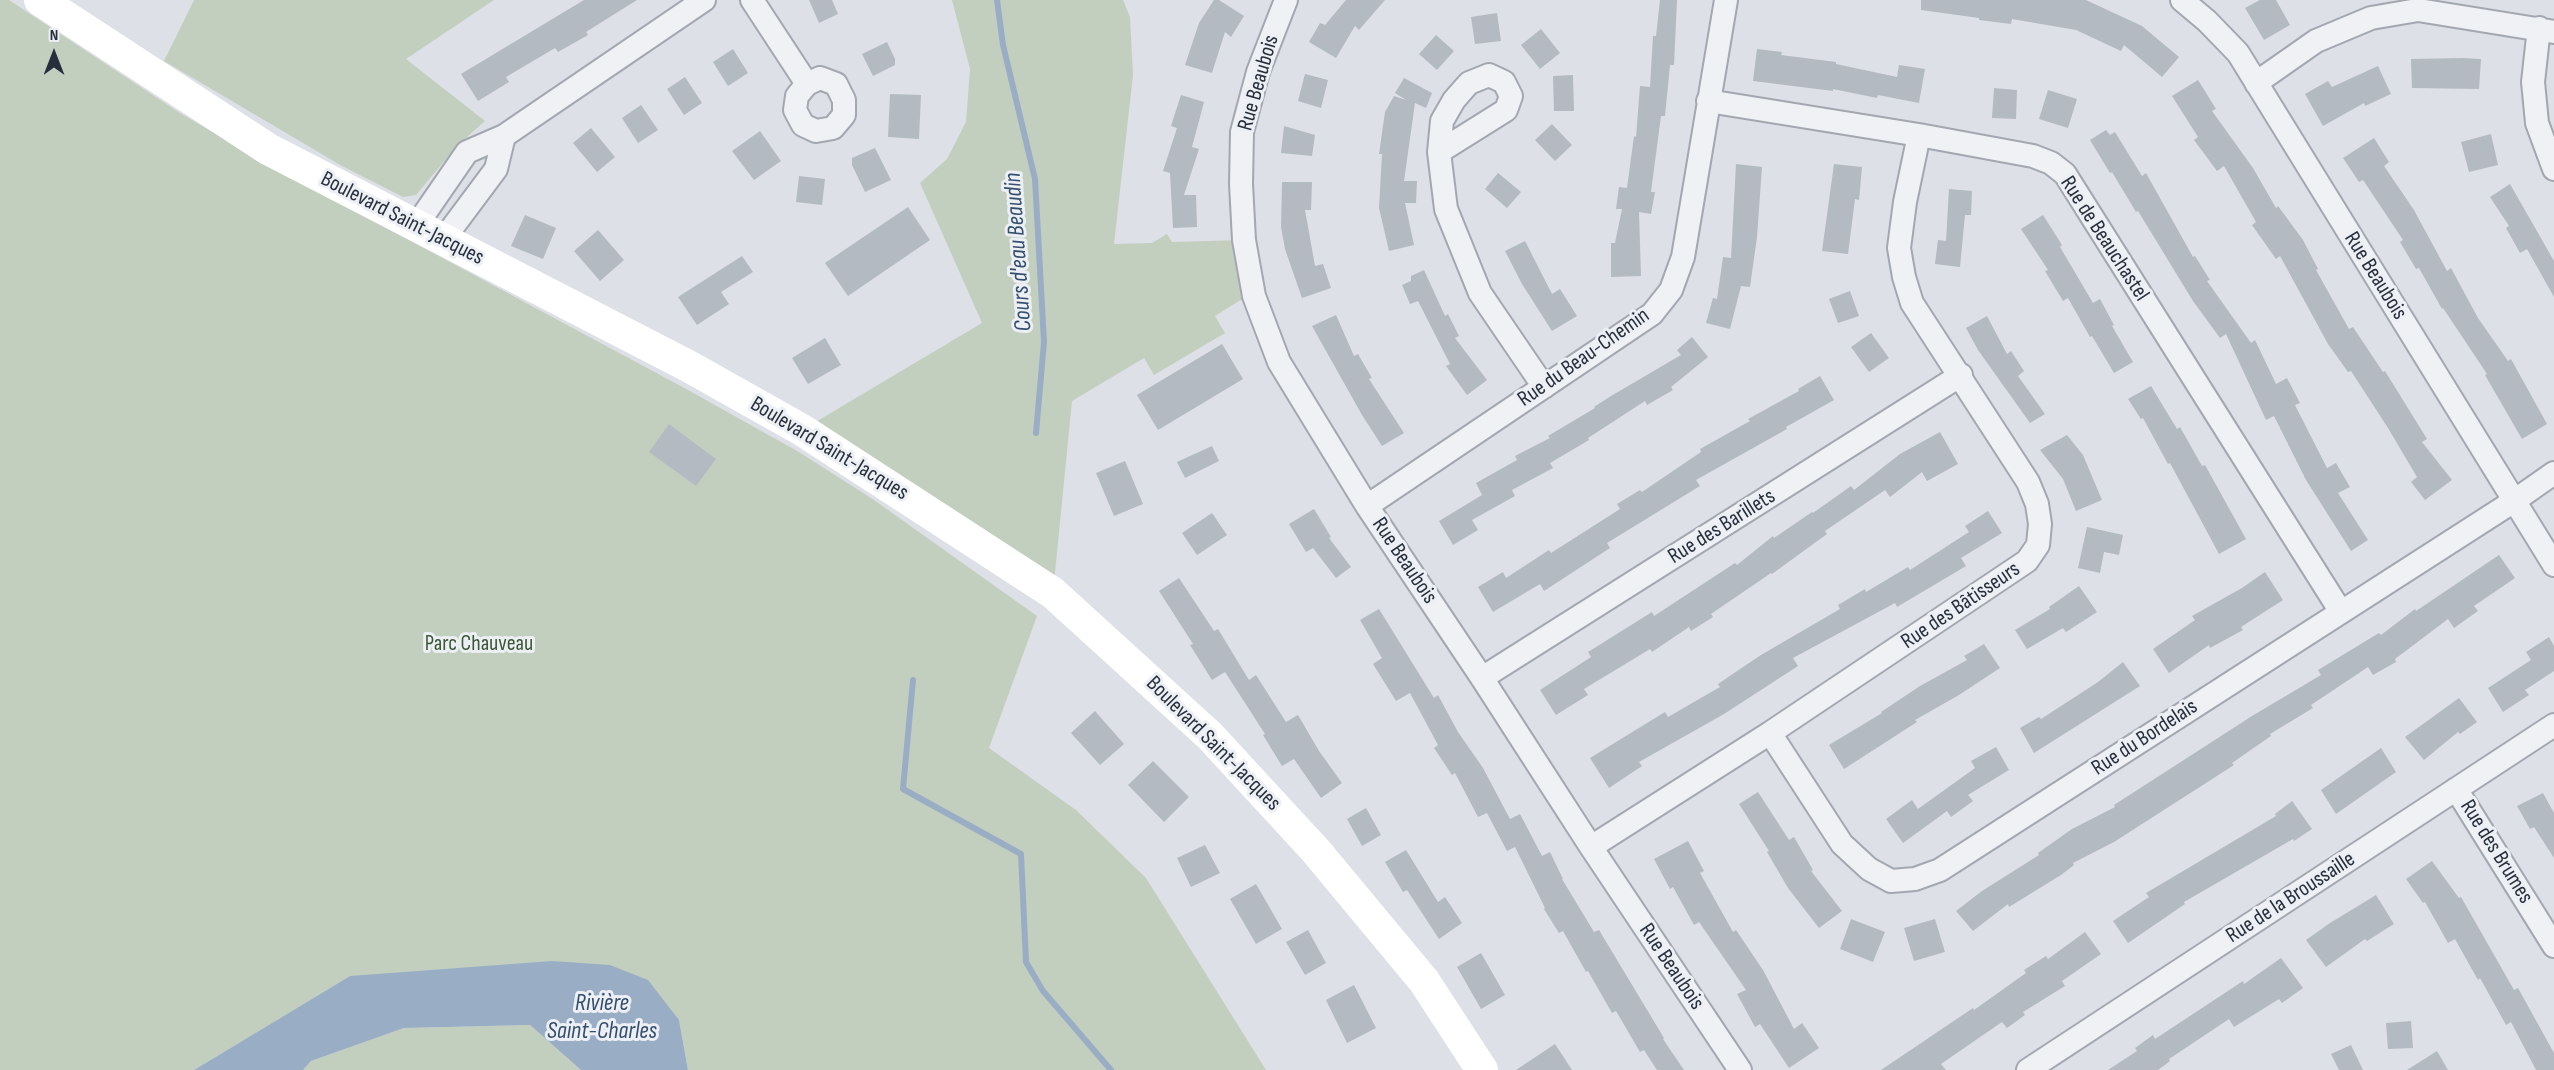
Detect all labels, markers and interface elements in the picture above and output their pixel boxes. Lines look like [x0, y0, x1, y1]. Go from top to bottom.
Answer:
north arrow [24, 24, 84, 84]
text: N [50, 26, 58, 45]
street label: Rue Beaubois [1233, 32, 1285, 134]
street label: Boulevard Saint-Jacques [316, 166, 488, 272]
water label: Cours d'eau Beaudin [999, 172, 1039, 332]
street label: Rue de Beauchastel [2054, 172, 2154, 306]
street label: Rue Beaubois [2338, 227, 2412, 325]
street label: Rue du Beau-Chemin [1513, 303, 1655, 413]
street label: Boulevard Saint-Jacques [745, 391, 913, 507]
street label: Rue des Barillets [1664, 484, 1780, 570]
street label: Rue Beaubois [1366, 513, 1442, 609]
street label: Rue des Bâtisseurs [1897, 557, 2025, 655]
park label: Parc Chauveau [425, 631, 533, 657]
street label: Boulevard Saint-Jacques [1140, 671, 1286, 817]
street label: Rue du Bordelais [2087, 694, 2203, 782]
street label: Rue des Brumes [2454, 795, 2538, 909]
street label: Rue de la Broussaille [2222, 847, 2360, 949]
street label: Rue Beaubois [1633, 919, 1709, 1015]
water label: Rivière Saint-Charles [547, 990, 657, 1046]

